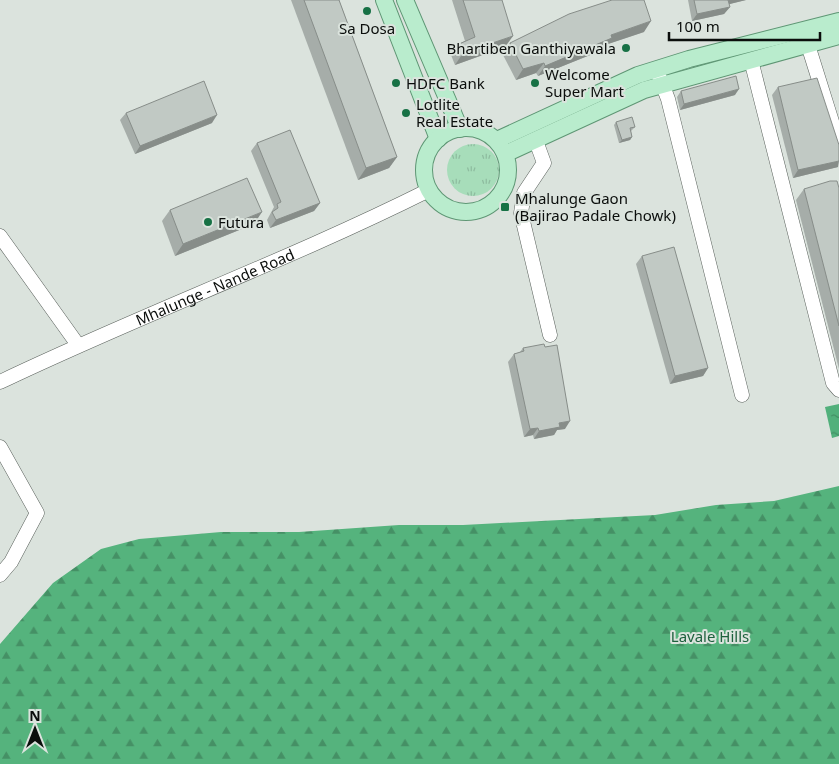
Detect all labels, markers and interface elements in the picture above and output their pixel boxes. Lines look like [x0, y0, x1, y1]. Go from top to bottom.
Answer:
marker: Sa Dosa [361, 5, 373, 17]
scale bar [669, 10, 820, 42]
text: 100 m [676, 16, 720, 36]
place label: Sa Dosa [339, 18, 395, 38]
place label: Bhartiben Ganthiyawala [447, 38, 616, 58]
marker: Bhartiben Ganthiyawala [620, 42, 632, 54]
place label: Welcome Super Mart [545, 64, 625, 101]
place label: HDFC Bank [406, 73, 485, 93]
marker: HDFC Bank [390, 77, 402, 89]
marker: Welcome Super Mart [529, 77, 541, 89]
place label: Lotlite Real Estate [416, 94, 493, 131]
marker: Lotlite Real Estate [400, 107, 412, 119]
place label: Mhalunge Gaon (Bajirao Padale Chowk) [515, 188, 676, 225]
marker: Mhalunge Gaon (Bajirao Padale Chowk) [499, 201, 511, 213]
place label: Futura [218, 212, 264, 232]
marker: Futura [202, 216, 214, 228]
street label: Mhalunge - Nande Road [132, 244, 297, 330]
park label: Lavale Hills [671, 626, 749, 646]
north arrow [10, 704, 60, 754]
text: N [29, 706, 41, 725]

